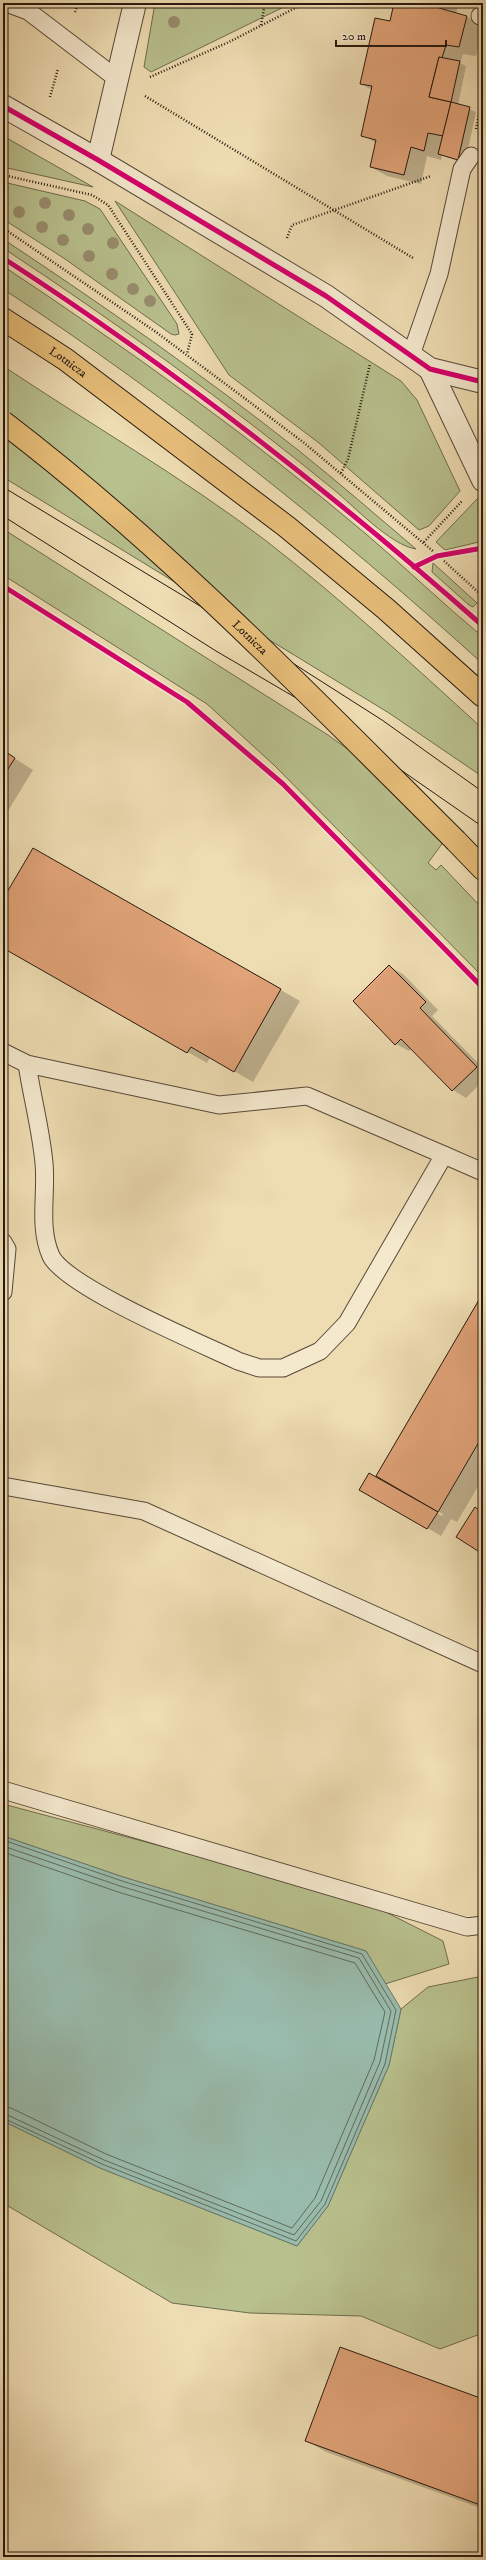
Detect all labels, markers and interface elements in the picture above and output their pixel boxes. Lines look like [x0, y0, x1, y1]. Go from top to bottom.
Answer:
scale bar [336, 22, 446, 48]
text: 20 m [342, 29, 366, 44]
street label: Lotnicza [46, 344, 91, 381]
street label: Lotnicza [229, 617, 271, 659]

